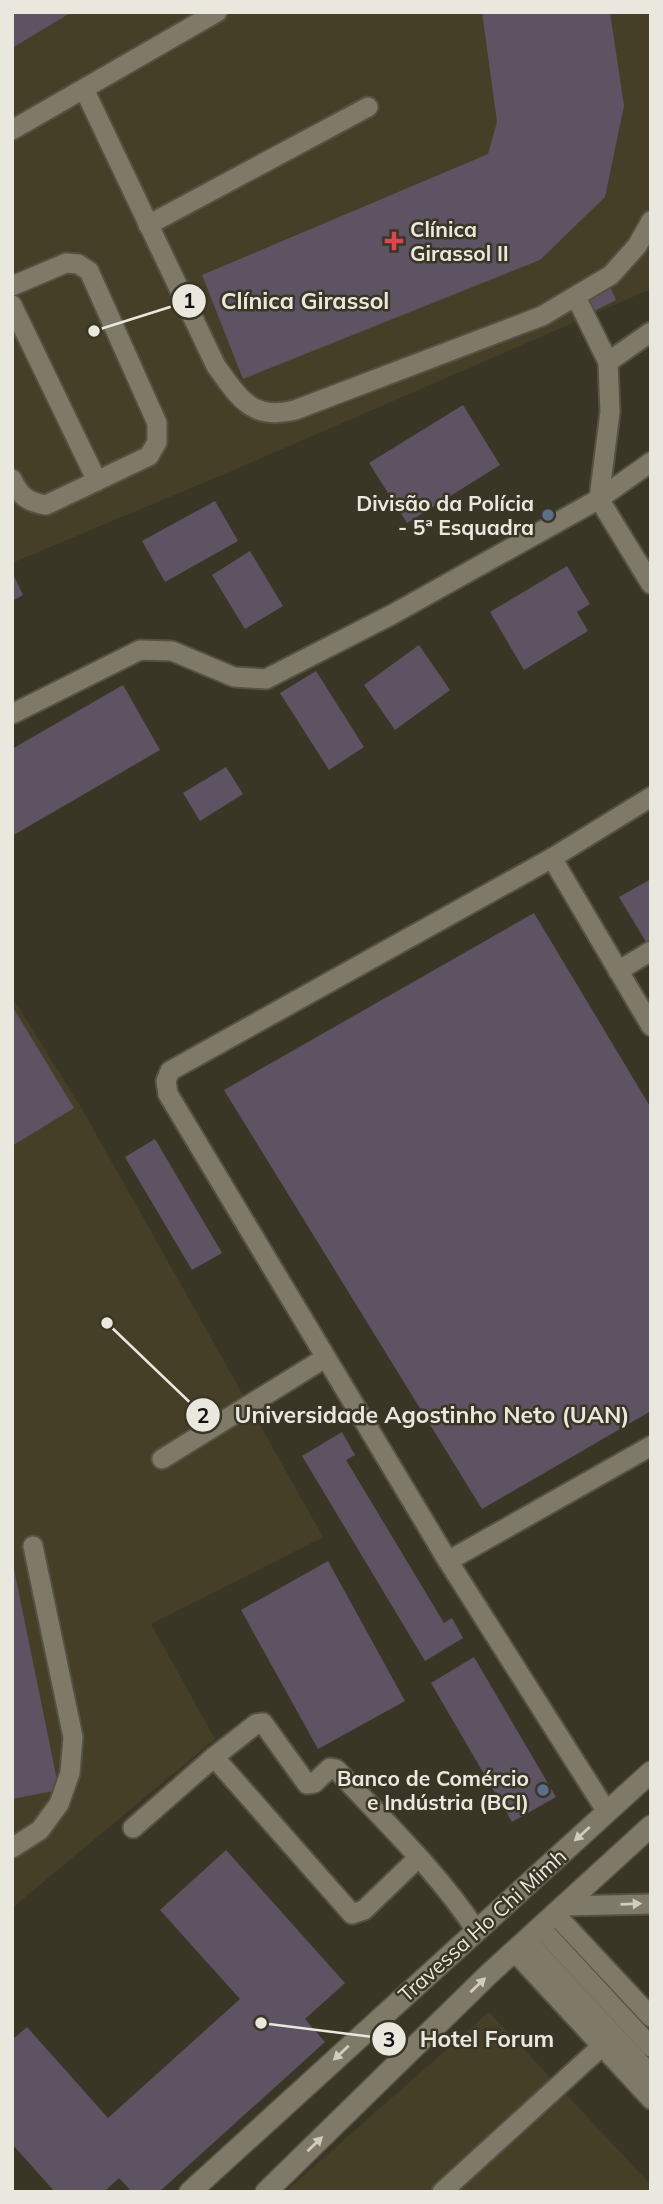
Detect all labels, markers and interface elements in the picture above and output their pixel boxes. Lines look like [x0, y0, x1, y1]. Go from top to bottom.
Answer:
place label: Clínica Girassol II [410, 216, 509, 266]
marker: Clínica Girassol II [384, 231, 404, 251]
callout: Clínica Girassol [172, 279, 403, 323]
text: Clínica Girassol [221, 286, 389, 315]
text: 1 [183, 287, 195, 313]
place label: Divisão da Polícia - 5ª Esquadra [356, 490, 534, 540]
marker: Divisão da Polícia - 5ª Esquadra [540, 507, 556, 523]
callout: Universidade Agostinho Neto (UAN) [186, 1393, 644, 1437]
text: Universidade Agostinho Neto (UAN) [234, 1400, 630, 1429]
text: 2 [197, 1402, 209, 1428]
place label: Banco de Comércio e Indústria (BCI) [337, 1765, 529, 1815]
marker: Banco de Comércio e Indústria (BCI) [535, 1782, 551, 1798]
one-way arrow [573, 1826, 591, 1842]
street label: Travessa Ho Chi Mimh [393, 1843, 571, 2007]
one-way arrow [620, 1899, 642, 1910]
one-way arrow [469, 1977, 486, 1994]
callout: Hotel Forum [371, 2017, 569, 2061]
text: Hotel Forum [420, 2024, 554, 2053]
text: 3 [383, 2026, 395, 2052]
one-way arrow [332, 2045, 350, 2061]
one-way arrow [306, 2136, 323, 2153]

